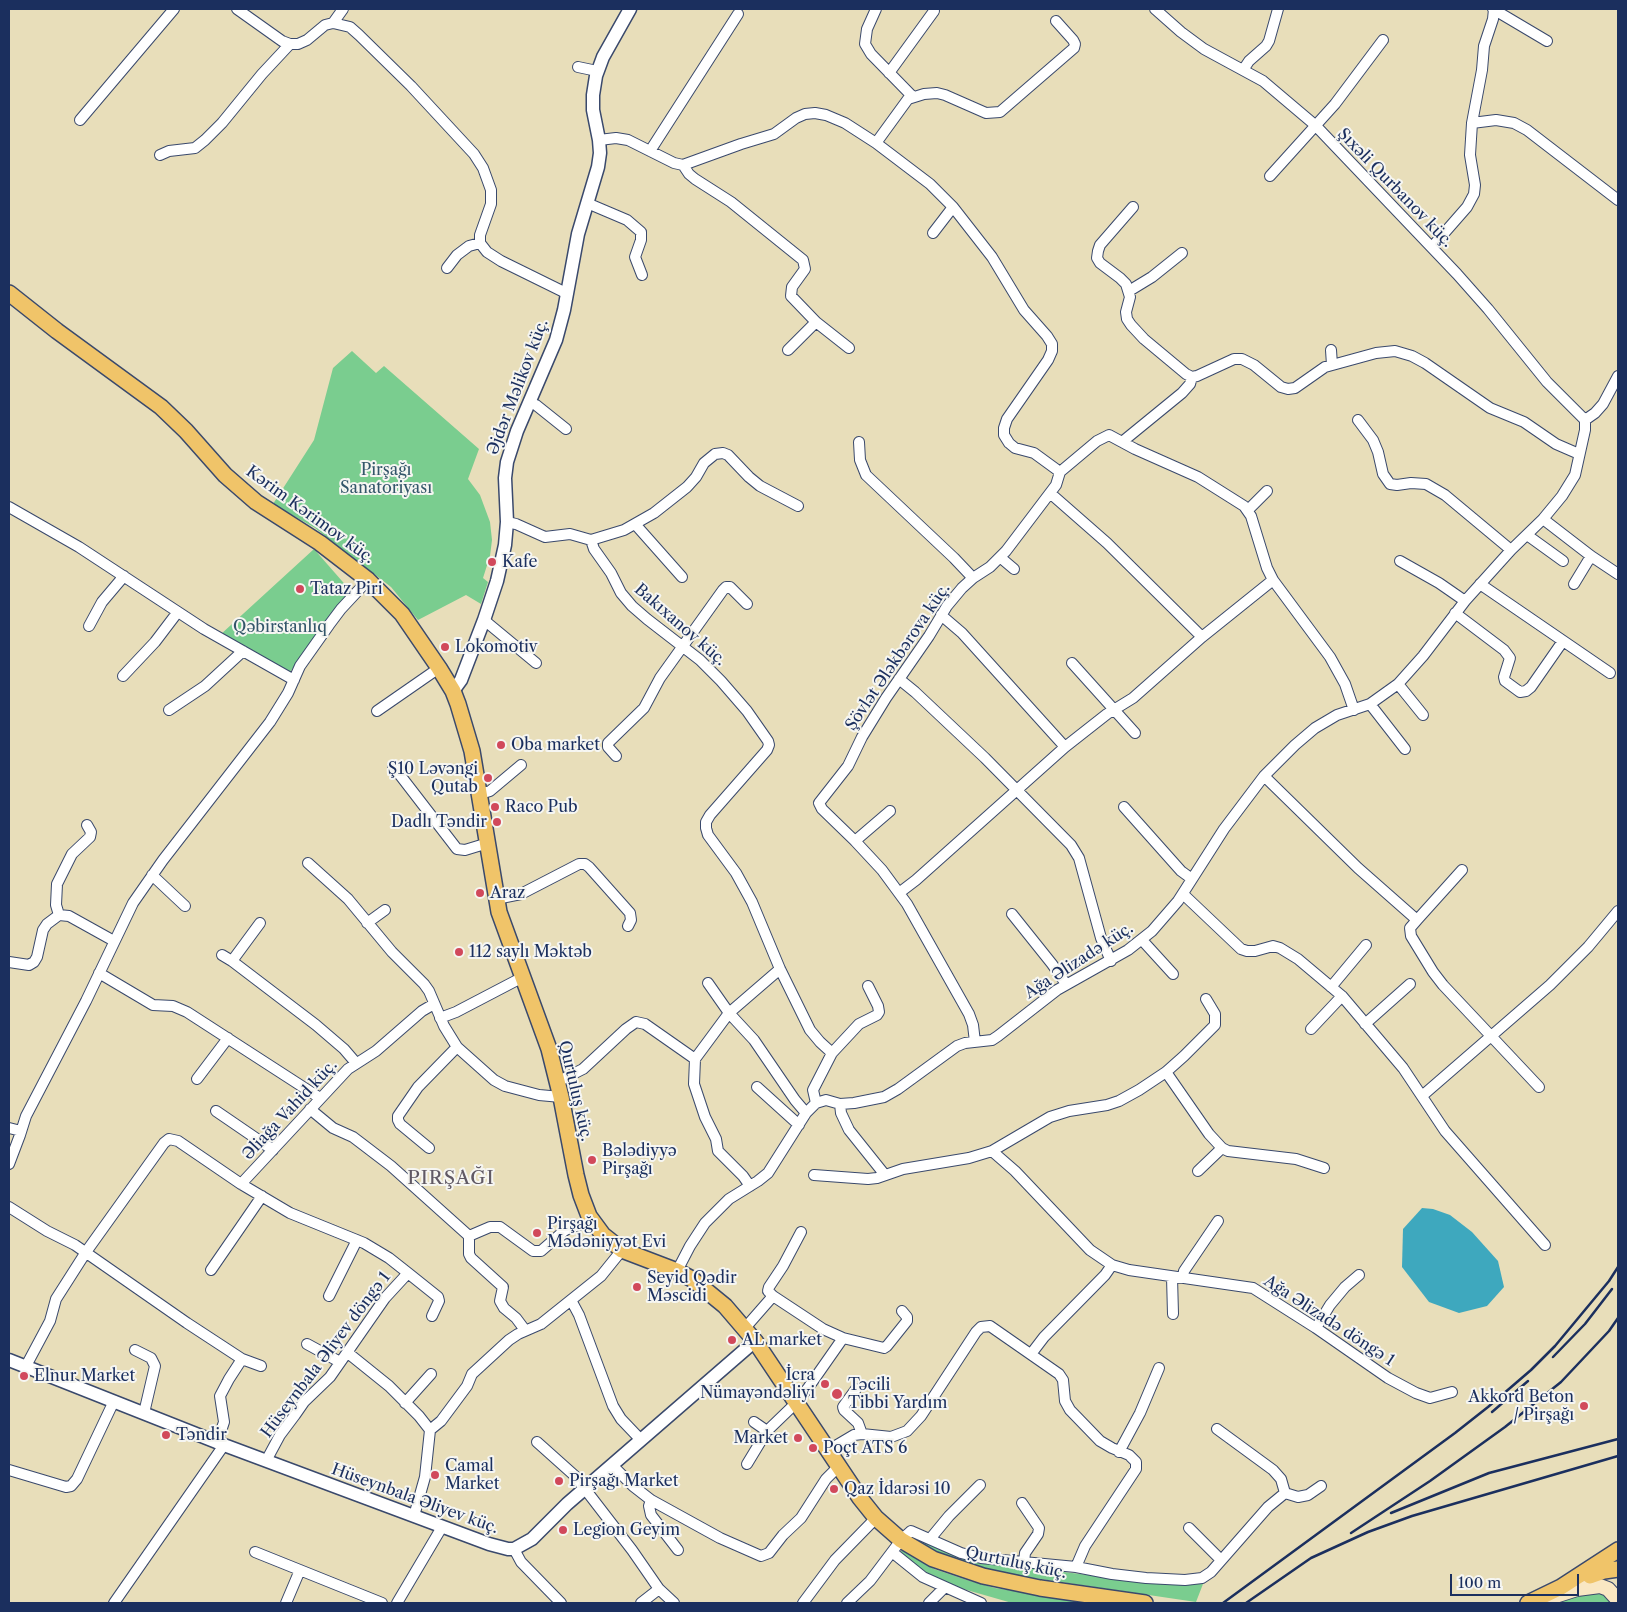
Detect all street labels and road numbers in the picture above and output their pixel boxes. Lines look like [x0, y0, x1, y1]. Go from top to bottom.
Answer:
street label: Şıxəli Qurbanov küç. [1333, 125, 1457, 251]
street label: Əjdər Məlikov küç. [483, 317, 553, 457]
street label: Kərim Kərimov küç. [242, 462, 378, 568]
street label: Bakıxanov küç. [630, 580, 730, 670]
street label: Şövlət Ələkbərova küç. [842, 580, 954, 734]
street label: Ağa Əlizadə küç. [1021, 919, 1137, 1003]
street label: Qurtuluş küç. [554, 1039, 596, 1143]
street label: Əliağa Vahid küç. [239, 1056, 341, 1164]
street label: Hüseynbala Əliyev döngə 1 [257, 1268, 395, 1442]
street label: Ağa Əlizadə döngə 1 [1260, 1272, 1398, 1370]
street label: Hüseynbala Əliyev küç. [329, 1460, 501, 1538]
street label: Qurtuluş küç. [964, 1543, 1068, 1583]

